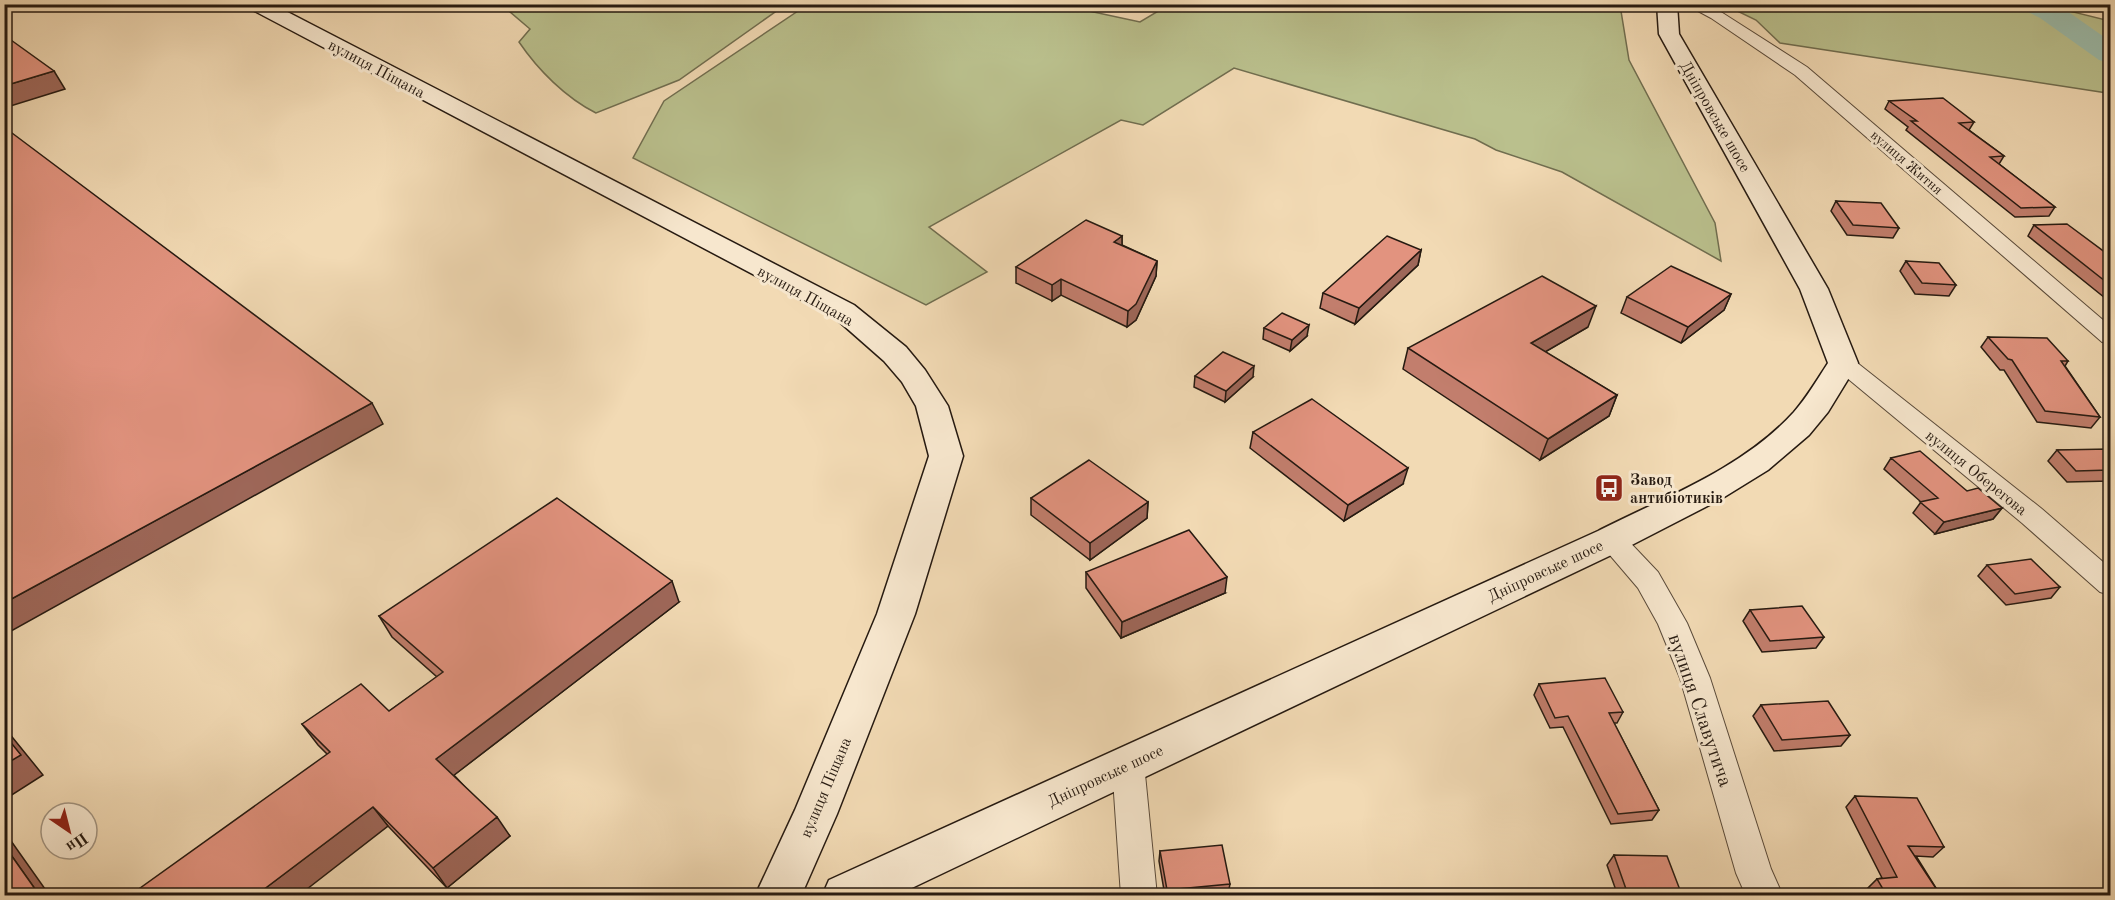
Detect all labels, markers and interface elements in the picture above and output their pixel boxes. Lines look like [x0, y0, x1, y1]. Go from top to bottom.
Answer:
street label: вулиця Піщана [325, 38, 427, 102]
street label: Дніпровське шосе [1676, 59, 1753, 175]
street label: вулиця Житня [1868, 128, 1945, 198]
street label: вулиця Піщана [754, 264, 856, 330]
street label: вулиця Оберегова [1922, 428, 2030, 519]
bus stop icon: Завод антибіотиків [1593, 472, 1625, 504]
place label: Завод антибіотиків [1630, 473, 1723, 507]
street label: Дніпровське шосе [1486, 538, 1606, 606]
street label: вулиця Славутича [1664, 632, 1735, 790]
street label: вулиця Піщана [799, 735, 855, 840]
street label: Дніпровське шосе [1046, 743, 1166, 811]
north arrow [39, 801, 99, 861]
text: Пн [63, 829, 90, 855]

